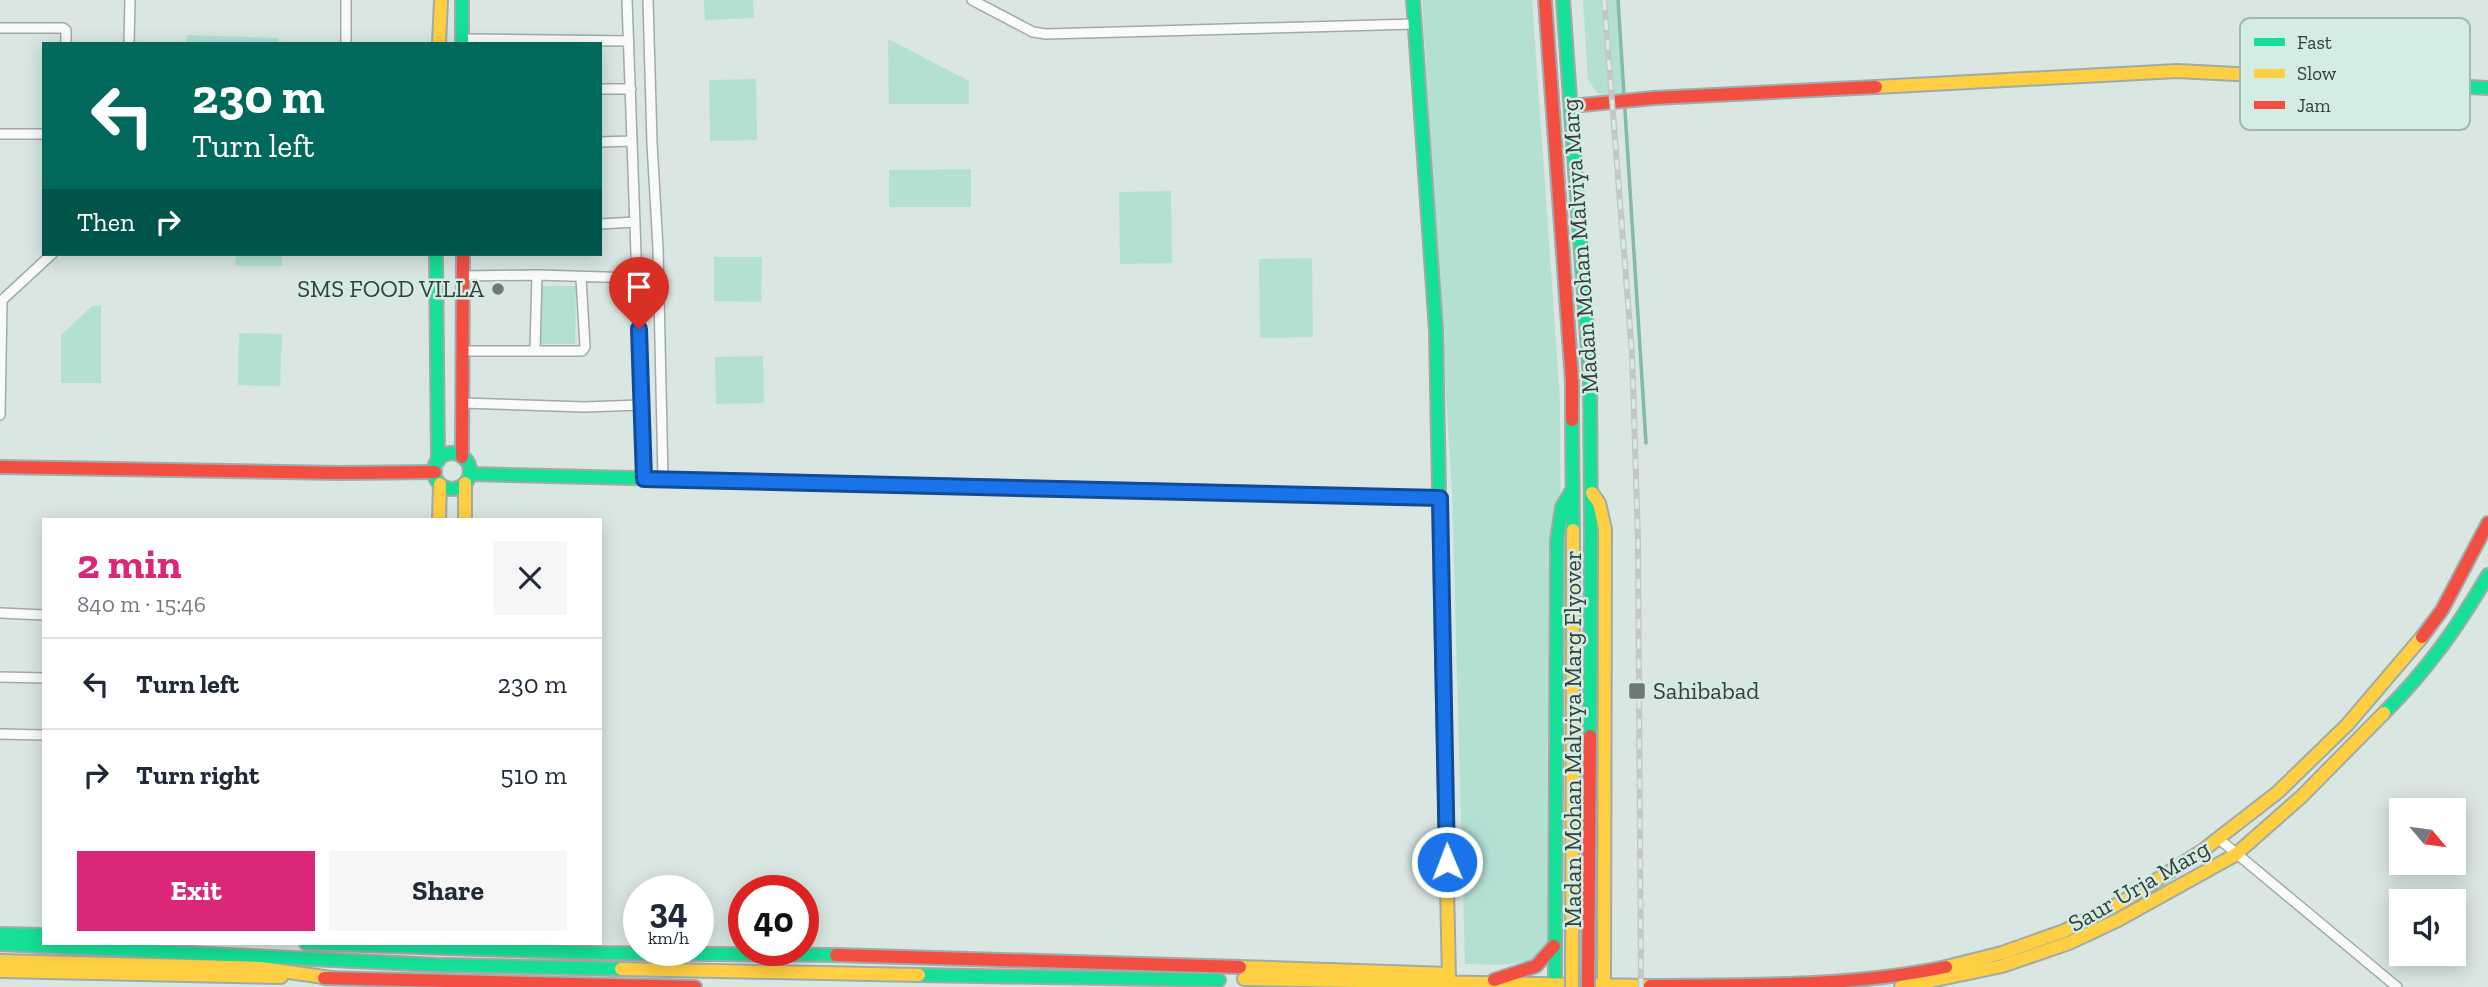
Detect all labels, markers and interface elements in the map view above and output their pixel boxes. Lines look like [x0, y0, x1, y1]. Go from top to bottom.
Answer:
legend [2240, 18, 2470, 130]
text: Fast [2297, 31, 2332, 54]
text: Slow [2297, 62, 2337, 85]
text: 230 m [192, 67, 325, 126]
icon: left [77, 70, 168, 161]
text: Jam [2297, 94, 2331, 117]
street label: Madan Mohan Malviya Marg [1555, 97, 1604, 395]
text: Turn left [192, 127, 314, 165]
icon: right [149, 203, 187, 241]
text: Then [77, 206, 135, 238]
pin [609, 257, 669, 329]
icon: arrive [620, 268, 658, 306]
place label: SMS FOOD VILLA [297, 274, 484, 303]
marker: SMS FOOD VILLA [490, 281, 506, 297]
text: 2 min [77, 538, 182, 589]
button: close [493, 541, 567, 615]
street label: Madan Mohan Malviya Marg Flyover [1558, 550, 1587, 928]
text: 840 m · 15:46 [77, 590, 206, 618]
icon: left [77, 665, 115, 703]
text: Turn left [136, 668, 239, 700]
text: 230 m [498, 668, 567, 700]
place label: Sahibabad [1653, 676, 1760, 705]
marker: Sahibabad [1627, 681, 1647, 701]
icon: right [77, 756, 115, 794]
text: Turn right [136, 759, 259, 791]
text: 510 m [500, 759, 567, 791]
north arrow [2389, 798, 2466, 875]
map controls [2389, 798, 2466, 966]
position arrow [1410, 825, 1484, 899]
street label: Saur Urja Marg [2063, 833, 2215, 938]
button: Exit [77, 851, 315, 931]
button: Share [329, 851, 567, 931]
speed limit sign: 40 [728, 875, 819, 966]
button: sound [2389, 889, 2466, 966]
text: 34 [649, 890, 688, 932]
text: km/h [648, 927, 689, 949]

